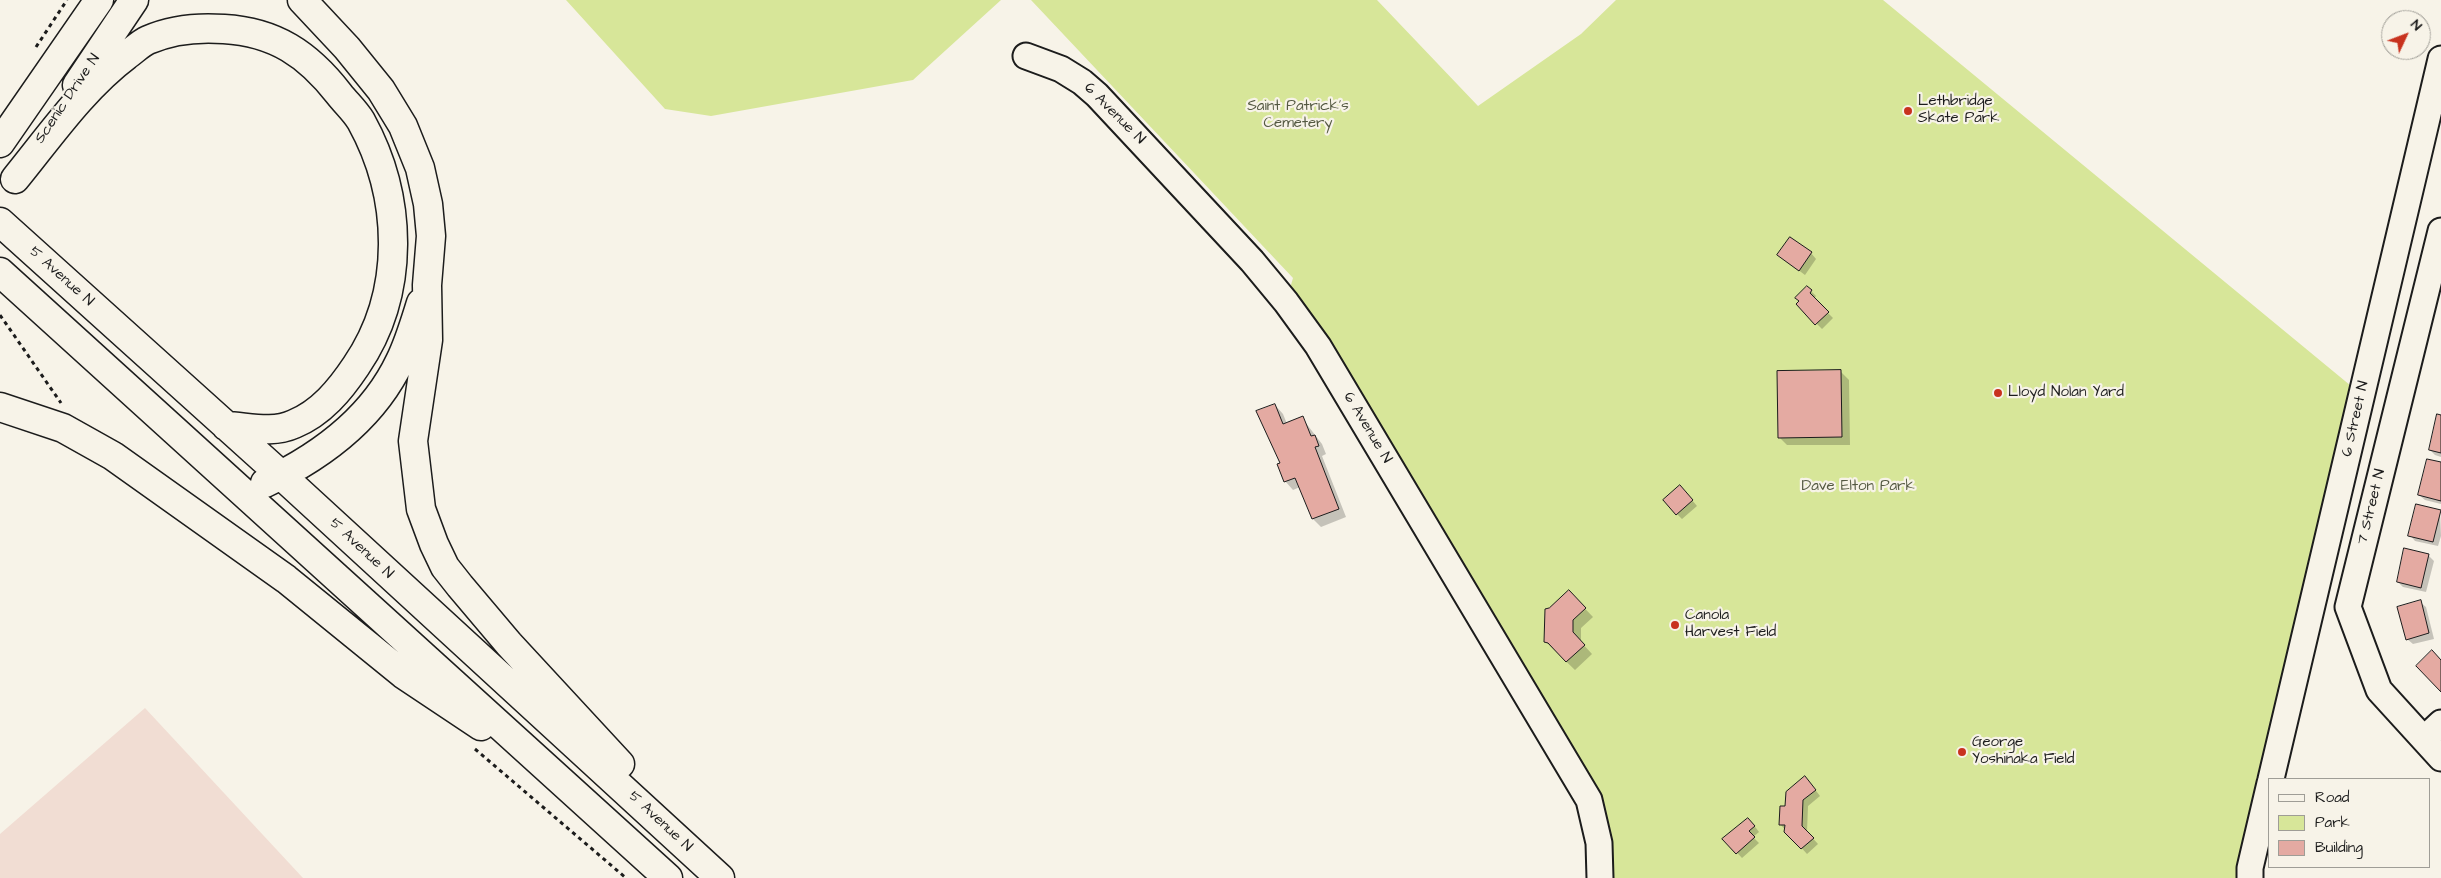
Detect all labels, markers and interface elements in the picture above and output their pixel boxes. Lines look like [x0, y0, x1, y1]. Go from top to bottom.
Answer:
north arrow [2381, 10, 2431, 60]
text: N [2406, 15, 2427, 35]
street label: Scenic Drive N [31, 51, 105, 147]
street label: 6 Avenue N [1080, 80, 1148, 148]
place label: Lethbridge Skate Park [1918, 93, 1999, 128]
park label: Saint Patrick's Cemetery [1247, 98, 1349, 133]
marker: Lethbridge Skate Park [1902, 105, 1914, 117]
street label: 5 Avenue N [25, 243, 97, 311]
street label: 6 Street N [2339, 379, 2373, 459]
place label: Lloyd Nolan Yard [2008, 384, 2124, 402]
marker: Lloyd Nolan Yard [1992, 387, 2004, 399]
street label: 6 Avenue N [1339, 389, 1395, 467]
street label: 7 Street N [2354, 468, 2390, 546]
park label: Dave Elton Park [1801, 478, 1915, 496]
street label: 5 Avenue N [325, 515, 397, 583]
place label: Canola Harvest Field [1685, 607, 1776, 642]
marker: Canola Harvest Field [1669, 619, 1681, 631]
place label: George Yoshinaka Field [1972, 734, 2074, 769]
marker: George Yoshinaka Field [1956, 746, 1968, 758]
legend [2268, 778, 2431, 868]
text: Road [2315, 787, 2349, 808]
street label: 5 Avenue N [624, 788, 696, 856]
text: Park [2315, 812, 2350, 833]
text: Building [2315, 837, 2363, 858]

